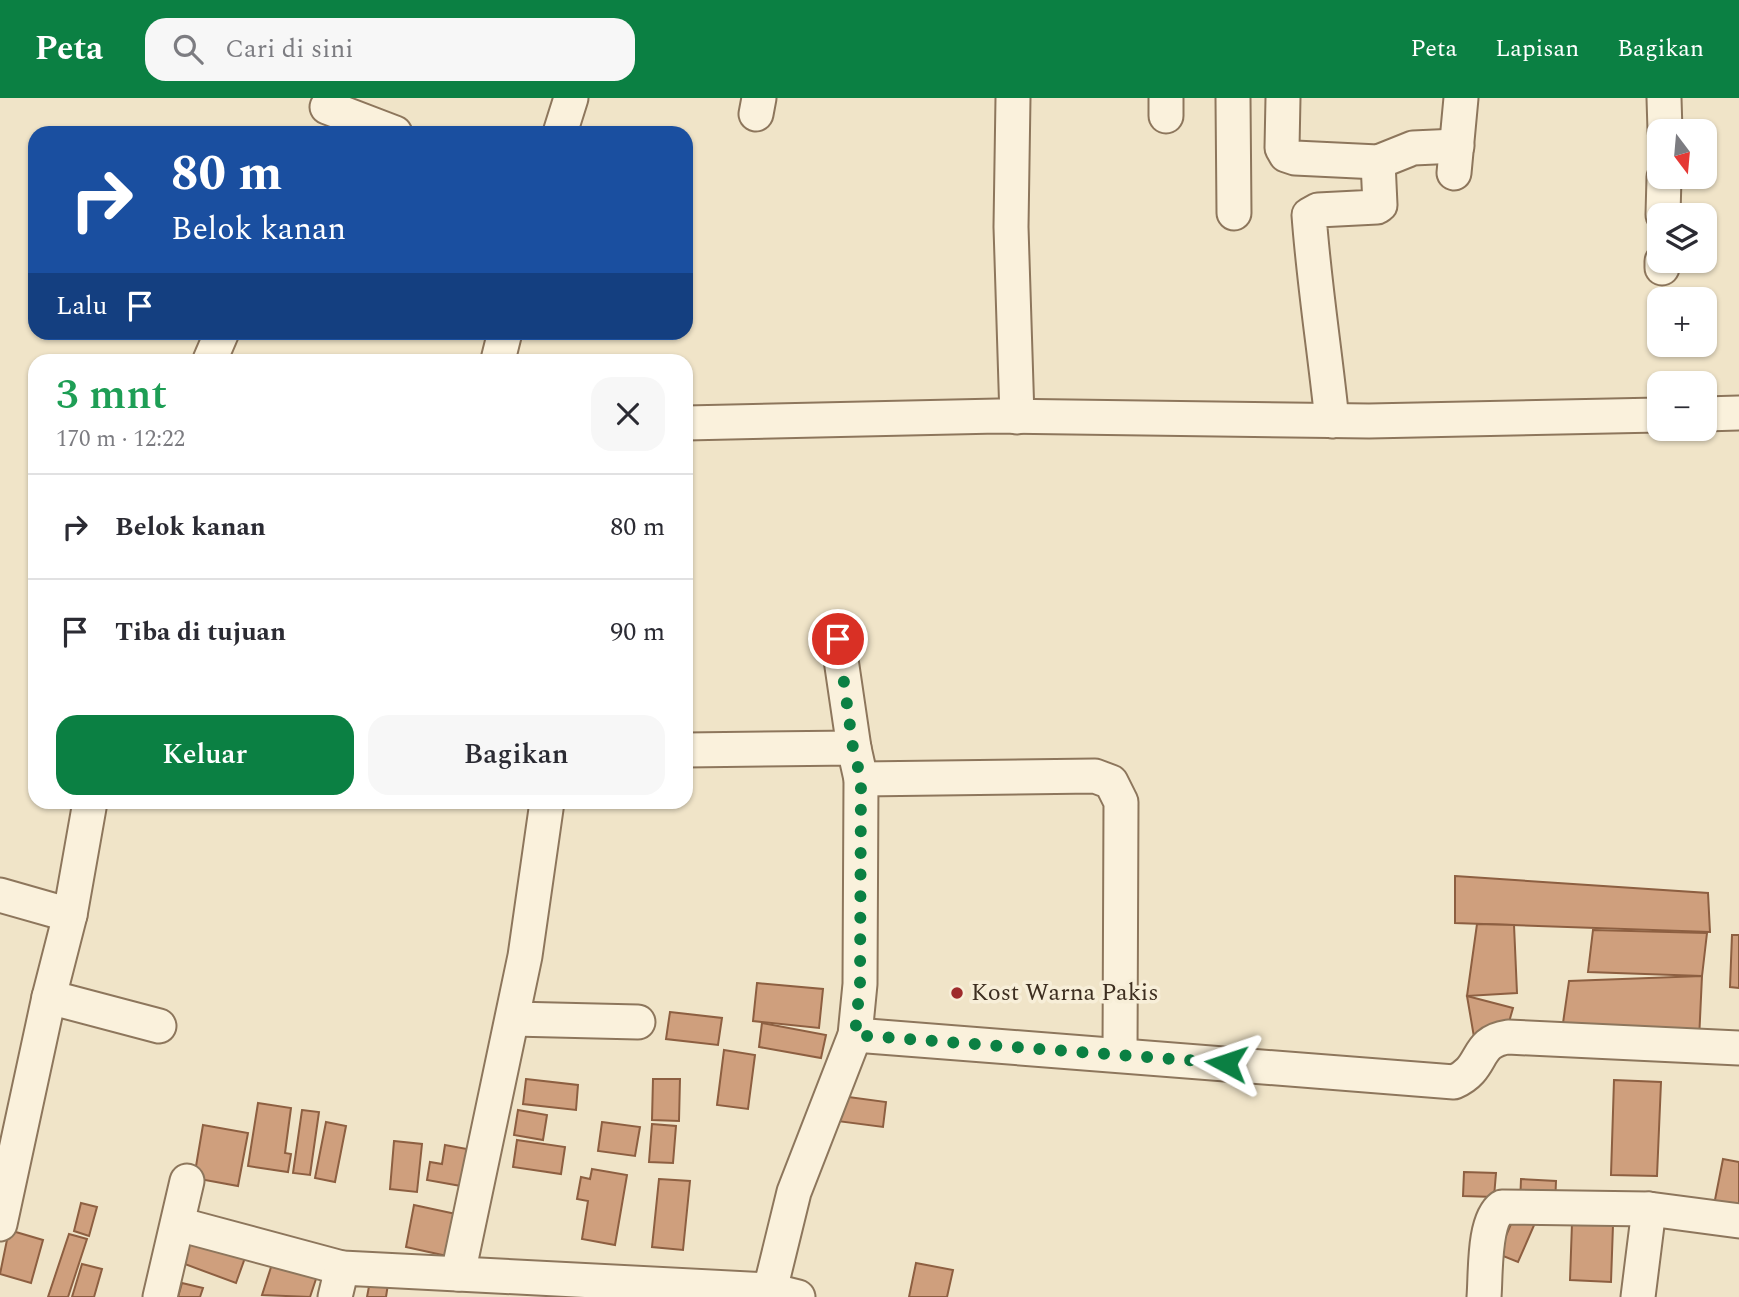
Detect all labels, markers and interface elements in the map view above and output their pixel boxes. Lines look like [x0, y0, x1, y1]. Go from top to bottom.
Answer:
search box [145, 18, 635, 81]
text: Peta [35, 24, 103, 74]
text: Cari di sini [225, 29, 353, 69]
icon: search [169, 30, 207, 68]
text: Peta [1410, 31, 1457, 67]
text: Lapisan [1495, 31, 1579, 67]
text: Bagikan [1617, 31, 1704, 67]
north arrow [1647, 119, 1717, 189]
map controls [1647, 119, 1717, 441]
text: 80 m [171, 137, 282, 212]
icon: right [56, 154, 147, 245]
button: layers [1647, 203, 1717, 273]
text: Belok kanan [171, 205, 346, 254]
text: Lalu [56, 286, 107, 326]
icon: arrive [121, 287, 159, 325]
button: + [1647, 287, 1717, 357]
text: 3 mnt [56, 364, 167, 427]
button: − [1647, 371, 1717, 441]
button: close [591, 377, 665, 451]
text: 170 m · 12:22 [56, 422, 185, 457]
text: Belok kanan [115, 507, 266, 547]
text: 80 m [610, 507, 665, 547]
icon: right [56, 508, 94, 546]
pin [808, 609, 868, 669]
text: Tiba di tujuan [115, 612, 286, 652]
text: 90 m [610, 612, 665, 652]
icon: arrive [56, 613, 94, 651]
icon: arrive [819, 620, 857, 658]
button: Keluar [56, 715, 354, 795]
button: Bagikan [368, 715, 665, 795]
place label: Kost Warna Pakis [971, 975, 1159, 1011]
marker: Kost Warna Pakis [949, 985, 965, 1001]
position arrow [1189, 1026, 1263, 1100]

